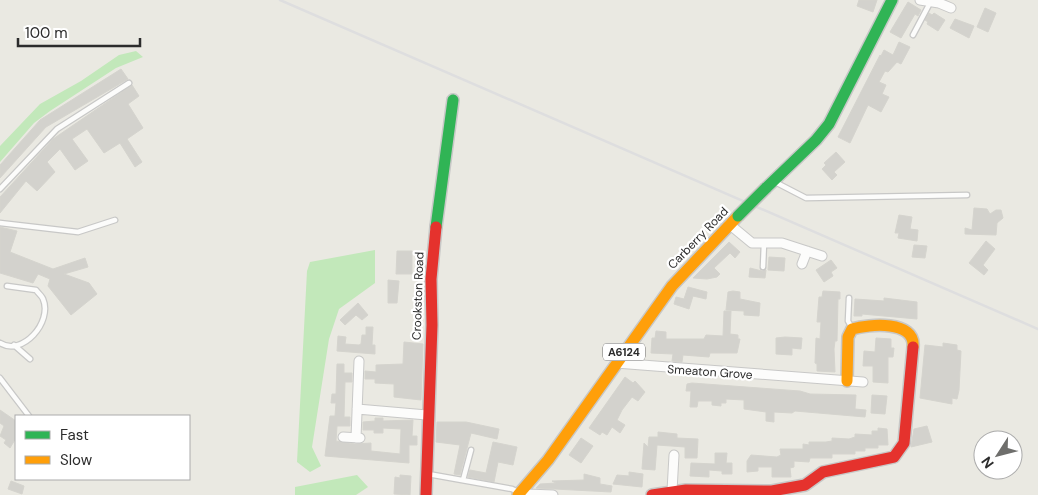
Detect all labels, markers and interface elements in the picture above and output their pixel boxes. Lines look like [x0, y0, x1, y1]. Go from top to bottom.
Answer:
scale bar [18, 15, 140, 47]
text: 100 m [25, 23, 68, 43]
street label: Carberry Road [664, 203, 732, 273]
street label: Crookston Road [408, 252, 428, 340]
road number: A6124 [603, 344, 645, 361]
street label: Smeaton Grove [667, 361, 753, 383]
legend [15, 415, 190, 480]
text: Fast [60, 425, 89, 445]
north arrow [973, 430, 1023, 480]
text: Slow [60, 450, 93, 470]
text: N [977, 453, 998, 472]

